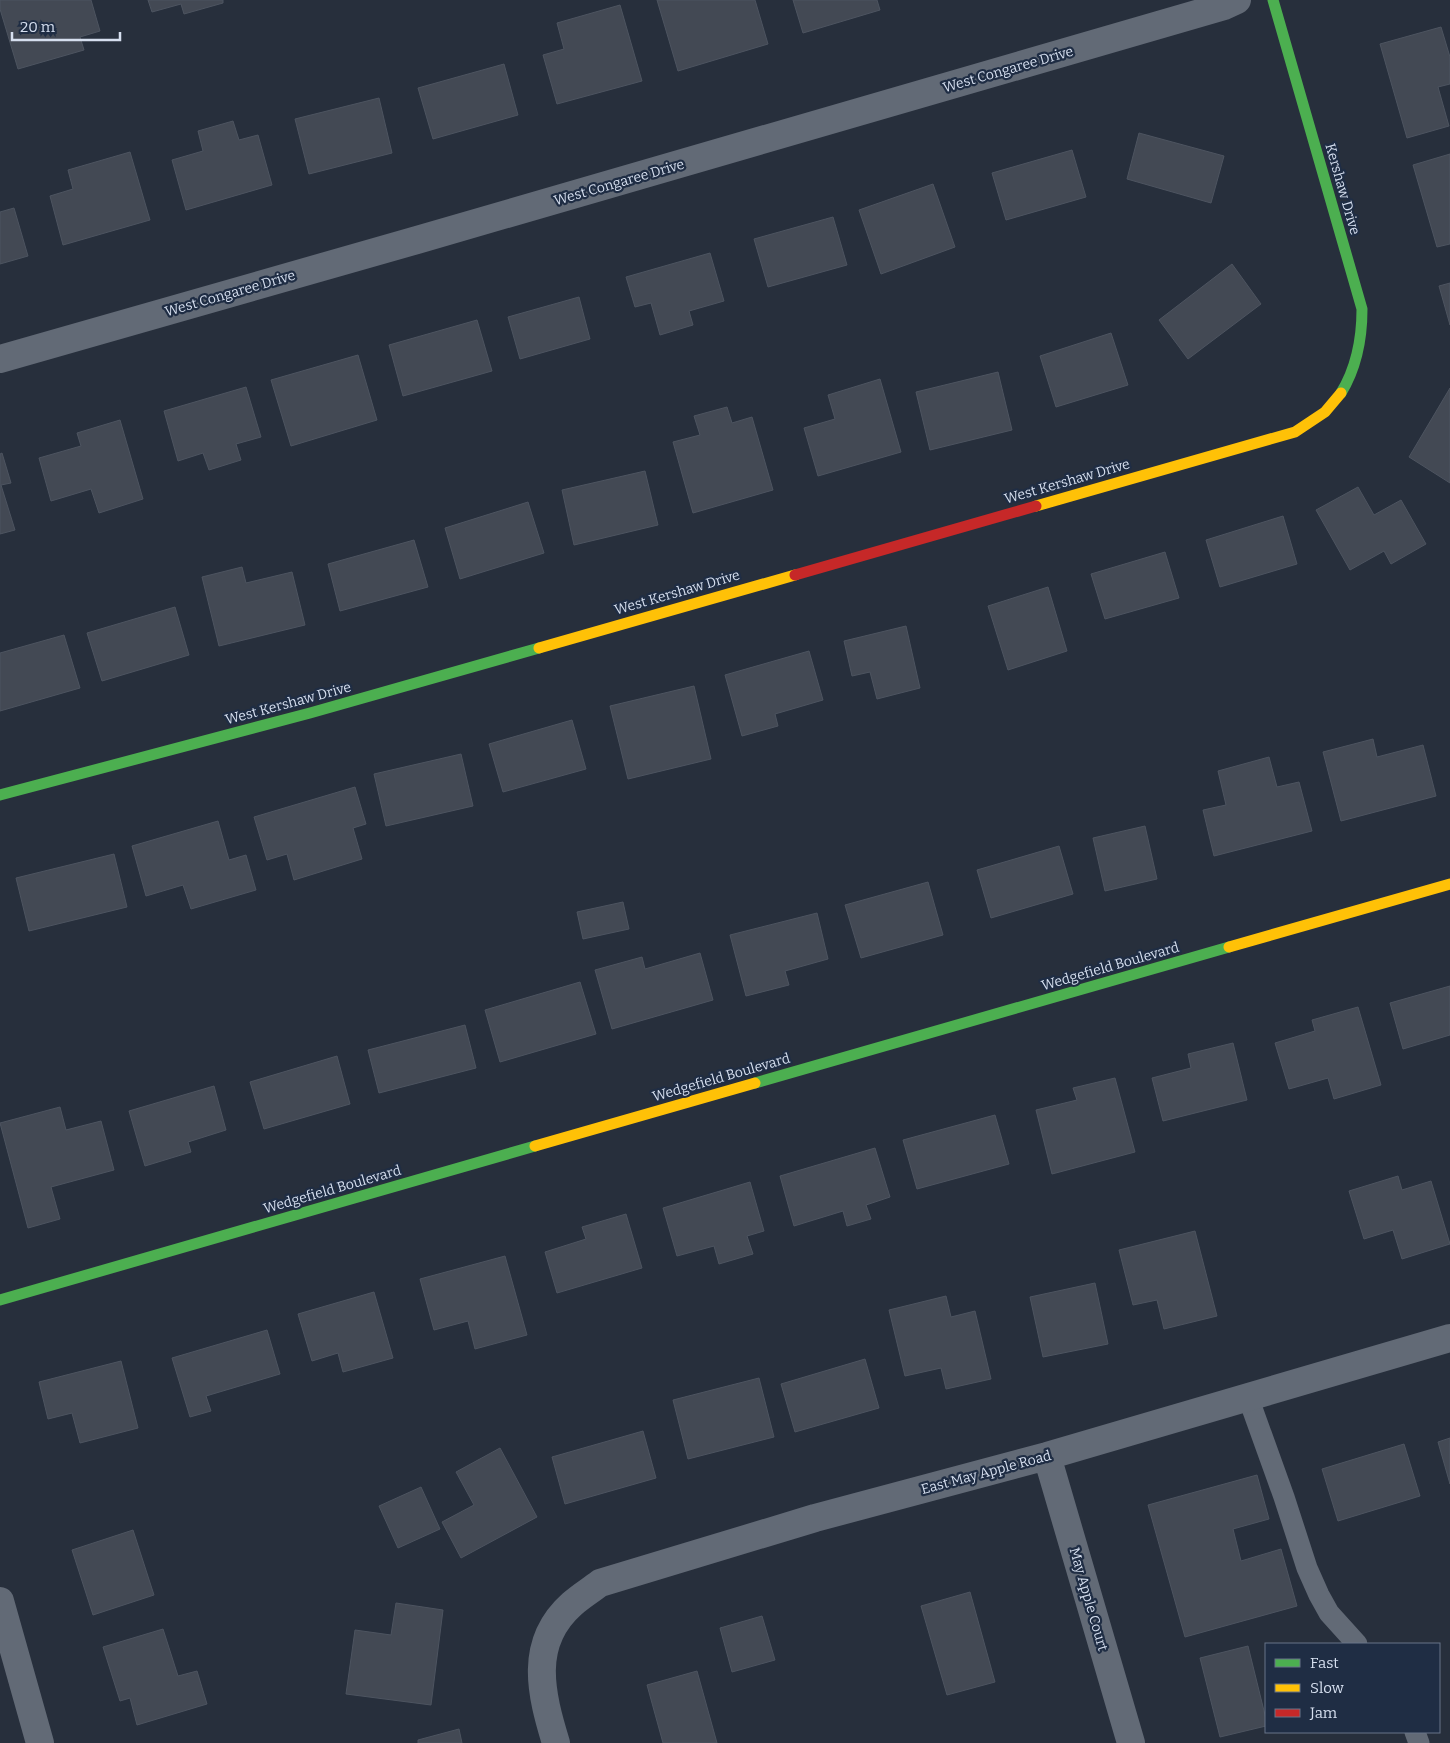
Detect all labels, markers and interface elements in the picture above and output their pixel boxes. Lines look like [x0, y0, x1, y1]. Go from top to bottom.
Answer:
scale bar [12, 10, 120, 42]
text: 20 m [20, 18, 56, 36]
street label: West Congaree Drive [941, 43, 1075, 96]
street label: Kershaw Drive [1321, 142, 1364, 237]
street label: West Congaree Drive [552, 156, 686, 209]
street label: West Congaree Drive [163, 267, 297, 320]
street label: West Kershaw Drive [1002, 455, 1132, 508]
street label: West Kershaw Drive [612, 566, 742, 619]
street label: West Kershaw Drive [223, 678, 353, 728]
street label: Wedgefield Boulevard [1039, 939, 1181, 994]
street label: Wedgefield Boulevard [650, 1050, 792, 1105]
street label: Wedgefield Boulevard [261, 1162, 403, 1217]
street label: East May Apple Road [919, 1447, 1053, 1498]
street label: May Apple Court [1066, 1545, 1111, 1653]
legend [1265, 1643, 1440, 1733]
text: Fast [1310, 1654, 1339, 1672]
text: Slow [1310, 1679, 1345, 1697]
text: Jam [1309, 1704, 1338, 1722]

